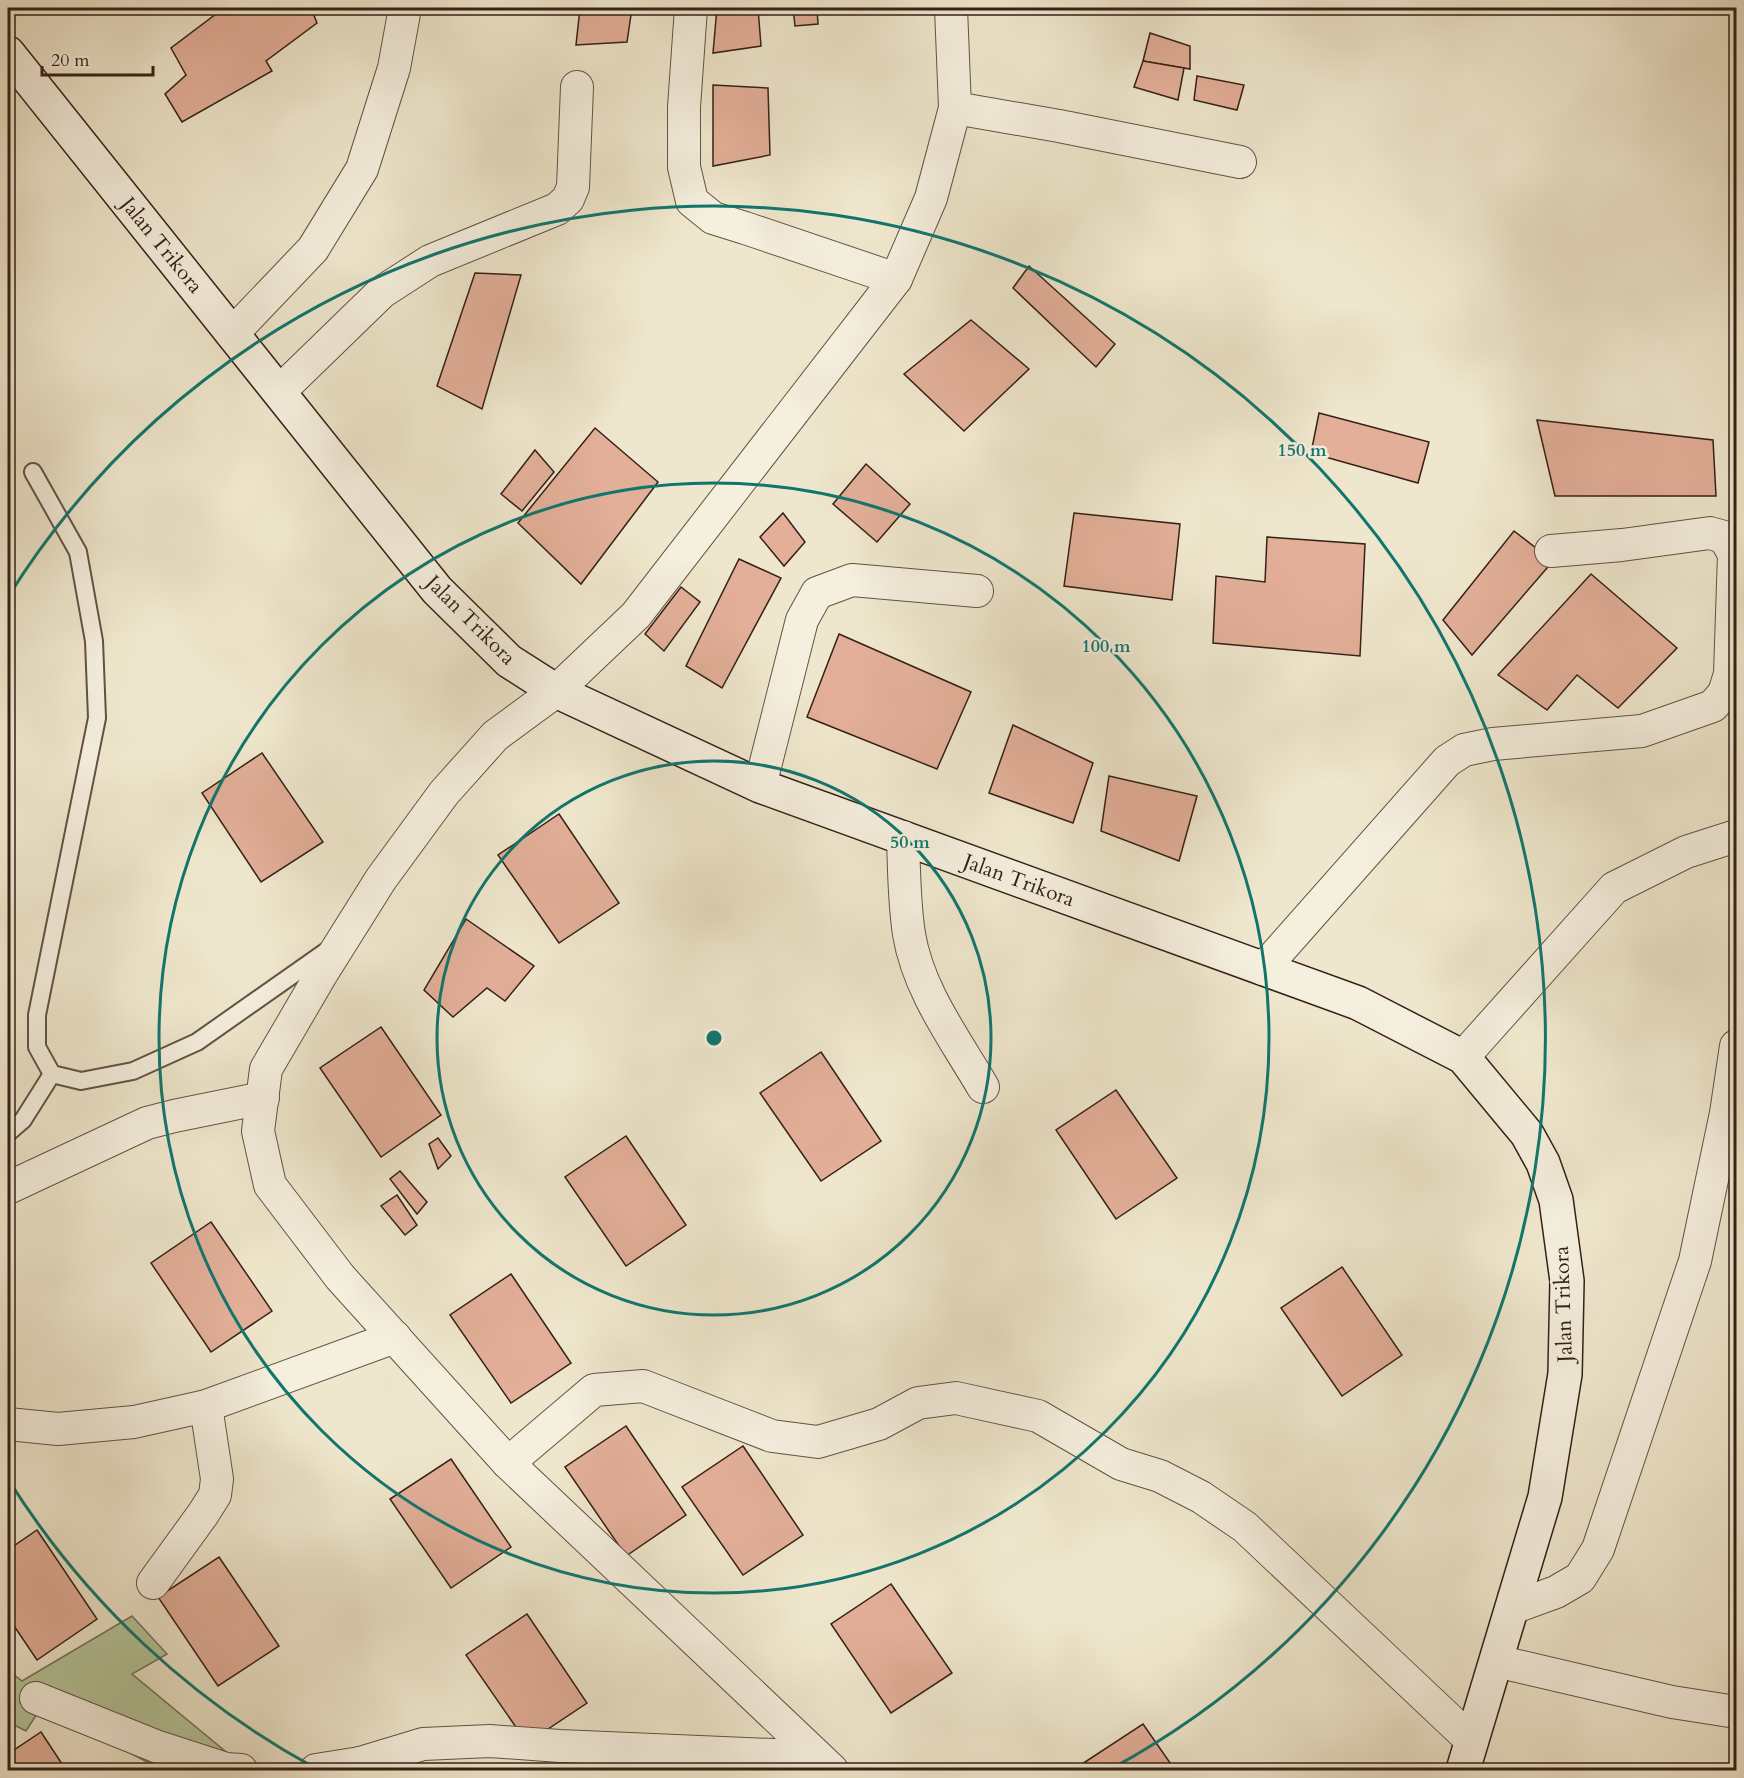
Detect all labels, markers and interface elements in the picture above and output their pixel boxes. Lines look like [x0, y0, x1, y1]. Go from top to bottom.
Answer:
scale bar [42, 39, 153, 77]
text: 20 m [51, 48, 90, 73]
street label: Jalan Trikora [112, 189, 210, 300]
text: 150 m [1277, 438, 1327, 463]
street label: Jalan Trikora [417, 567, 522, 672]
text: 100 m [1081, 634, 1131, 659]
text: 50 m [890, 830, 930, 855]
street label: Jalan Trikora [956, 846, 1079, 914]
centre of rings [704, 1028, 724, 1048]
street label: Jalan Trikora [1547, 1245, 1580, 1366]

